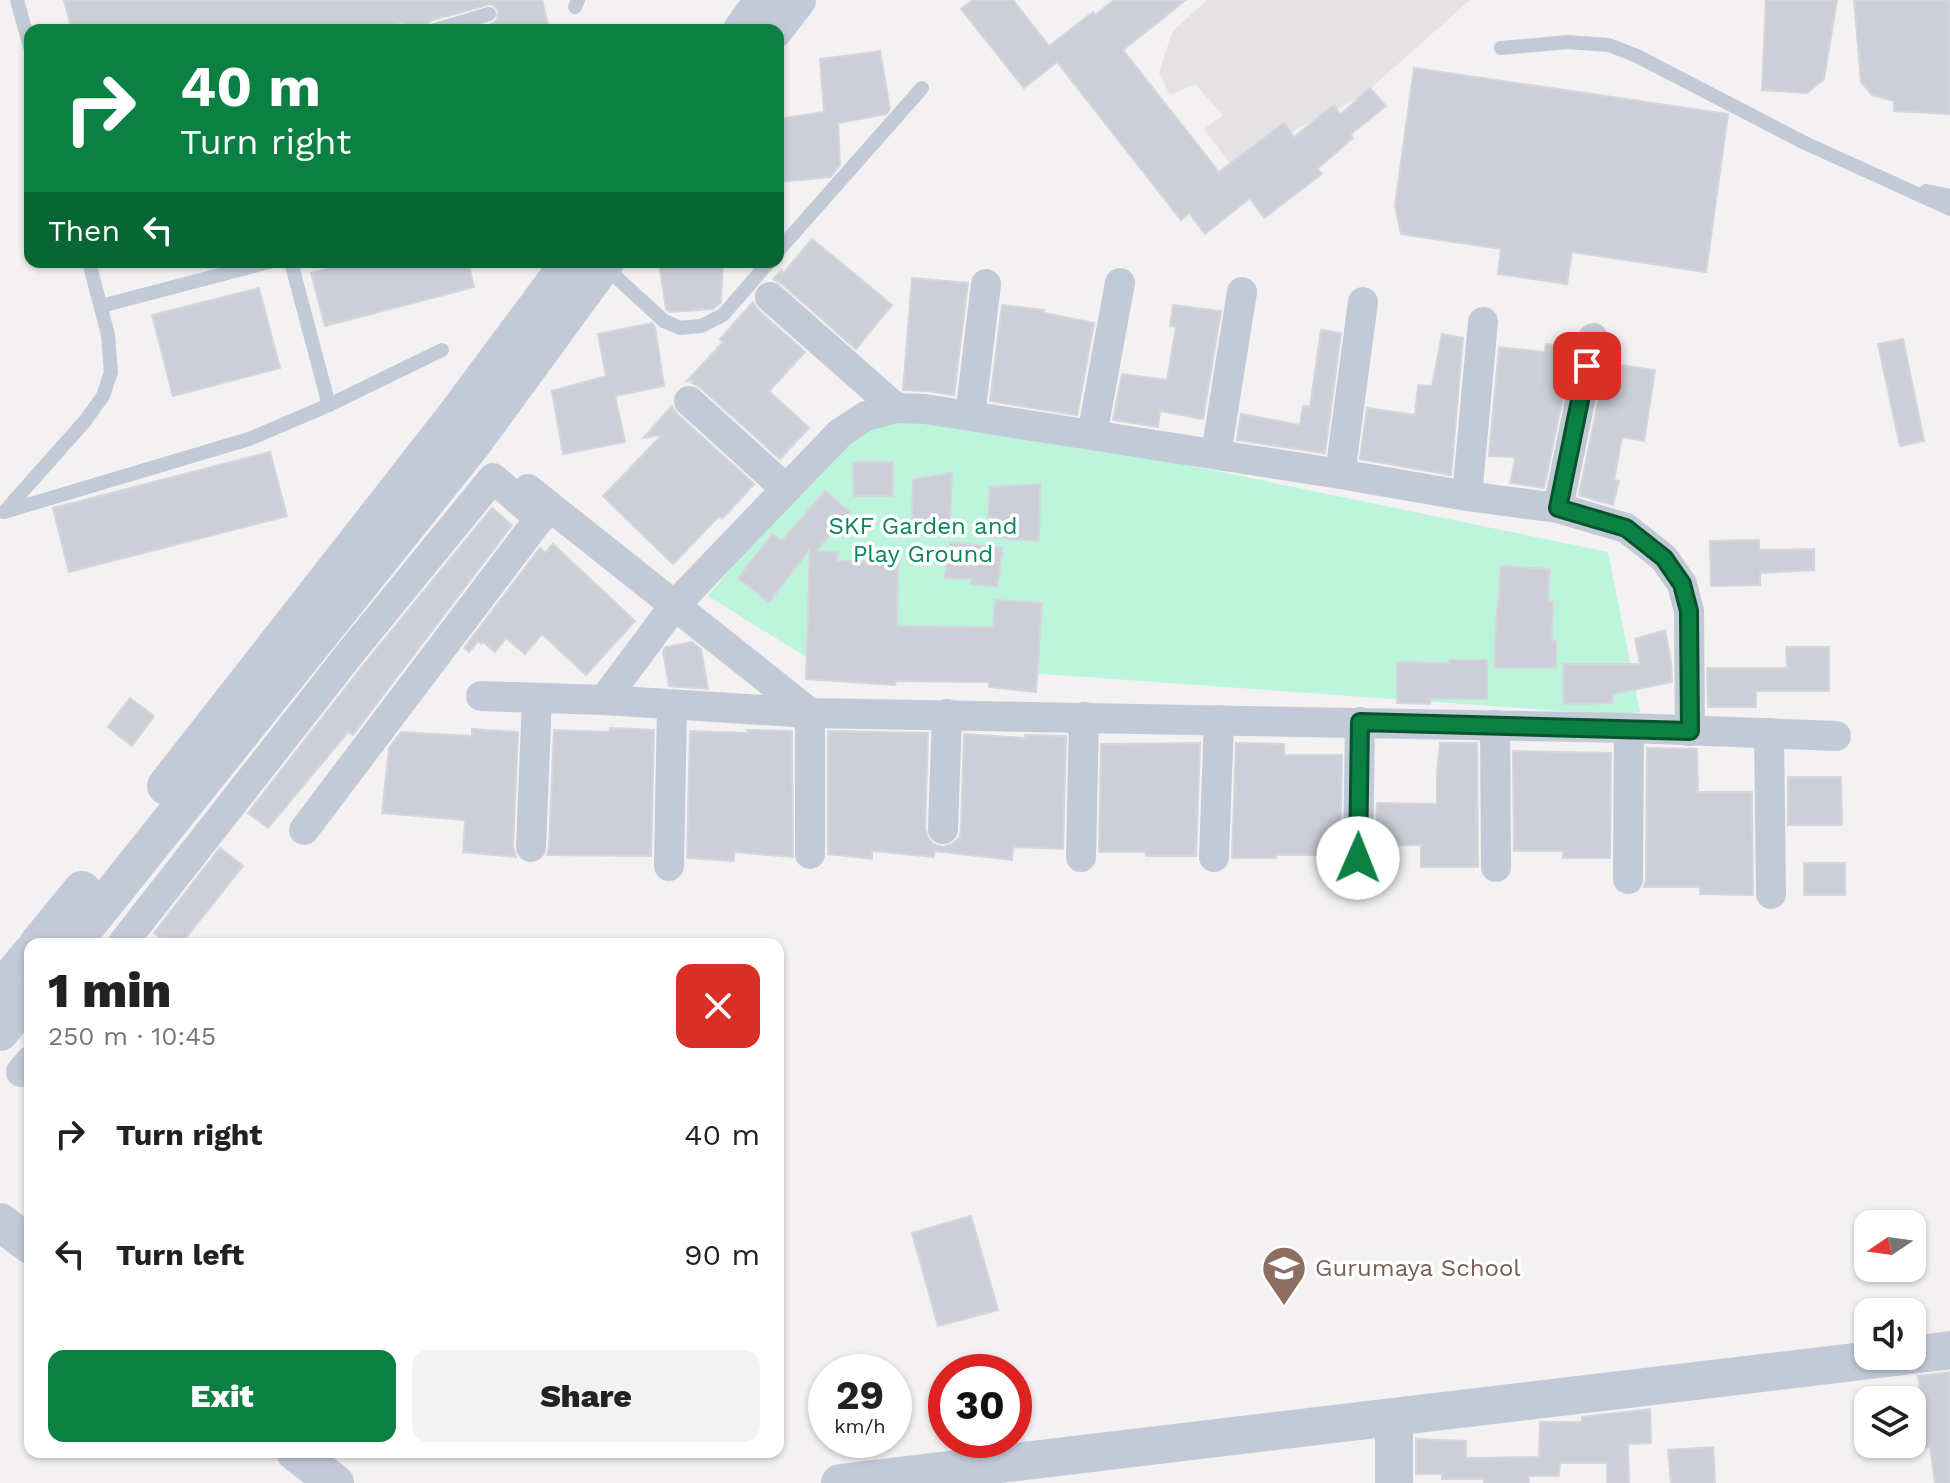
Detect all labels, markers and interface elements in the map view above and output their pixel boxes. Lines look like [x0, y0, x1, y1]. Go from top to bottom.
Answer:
text: 40 m [180, 54, 321, 120]
icon: right [48, 56, 152, 160]
text: Turn right [180, 121, 351, 163]
icon: left [136, 208, 180, 252]
text: Then [48, 213, 120, 248]
pin [1553, 332, 1621, 400]
icon: arrive [1565, 344, 1609, 388]
park label: SKF Garden and Play Ground [828, 512, 1018, 568]
position arrow [1316, 816, 1400, 900]
text: 1 min [48, 962, 171, 1019]
button: close [676, 964, 760, 1048]
text: 250 m · 10:45 [48, 1021, 216, 1051]
icon: right [48, 1112, 92, 1156]
text: Turn right [116, 1117, 262, 1152]
text: 40 m [684, 1117, 760, 1152]
north arrow [1854, 1210, 1926, 1282]
map controls [1854, 1210, 1926, 1458]
icon: left [48, 1232, 92, 1276]
text: Turn left [116, 1237, 244, 1272]
text: 90 m [684, 1237, 760, 1272]
school or university icon: Gurumaya School [1260, 1244, 1308, 1307]
place label: Gurumaya School [1315, 1254, 1521, 1282]
button: sound [1854, 1298, 1926, 1370]
button: Exit [48, 1350, 396, 1442]
button: Share [412, 1350, 760, 1442]
speed limit sign: 30 [928, 1354, 1032, 1458]
text: 29 [836, 1372, 884, 1419]
button: layers [1854, 1386, 1926, 1458]
text: km/h [834, 1414, 886, 1438]

